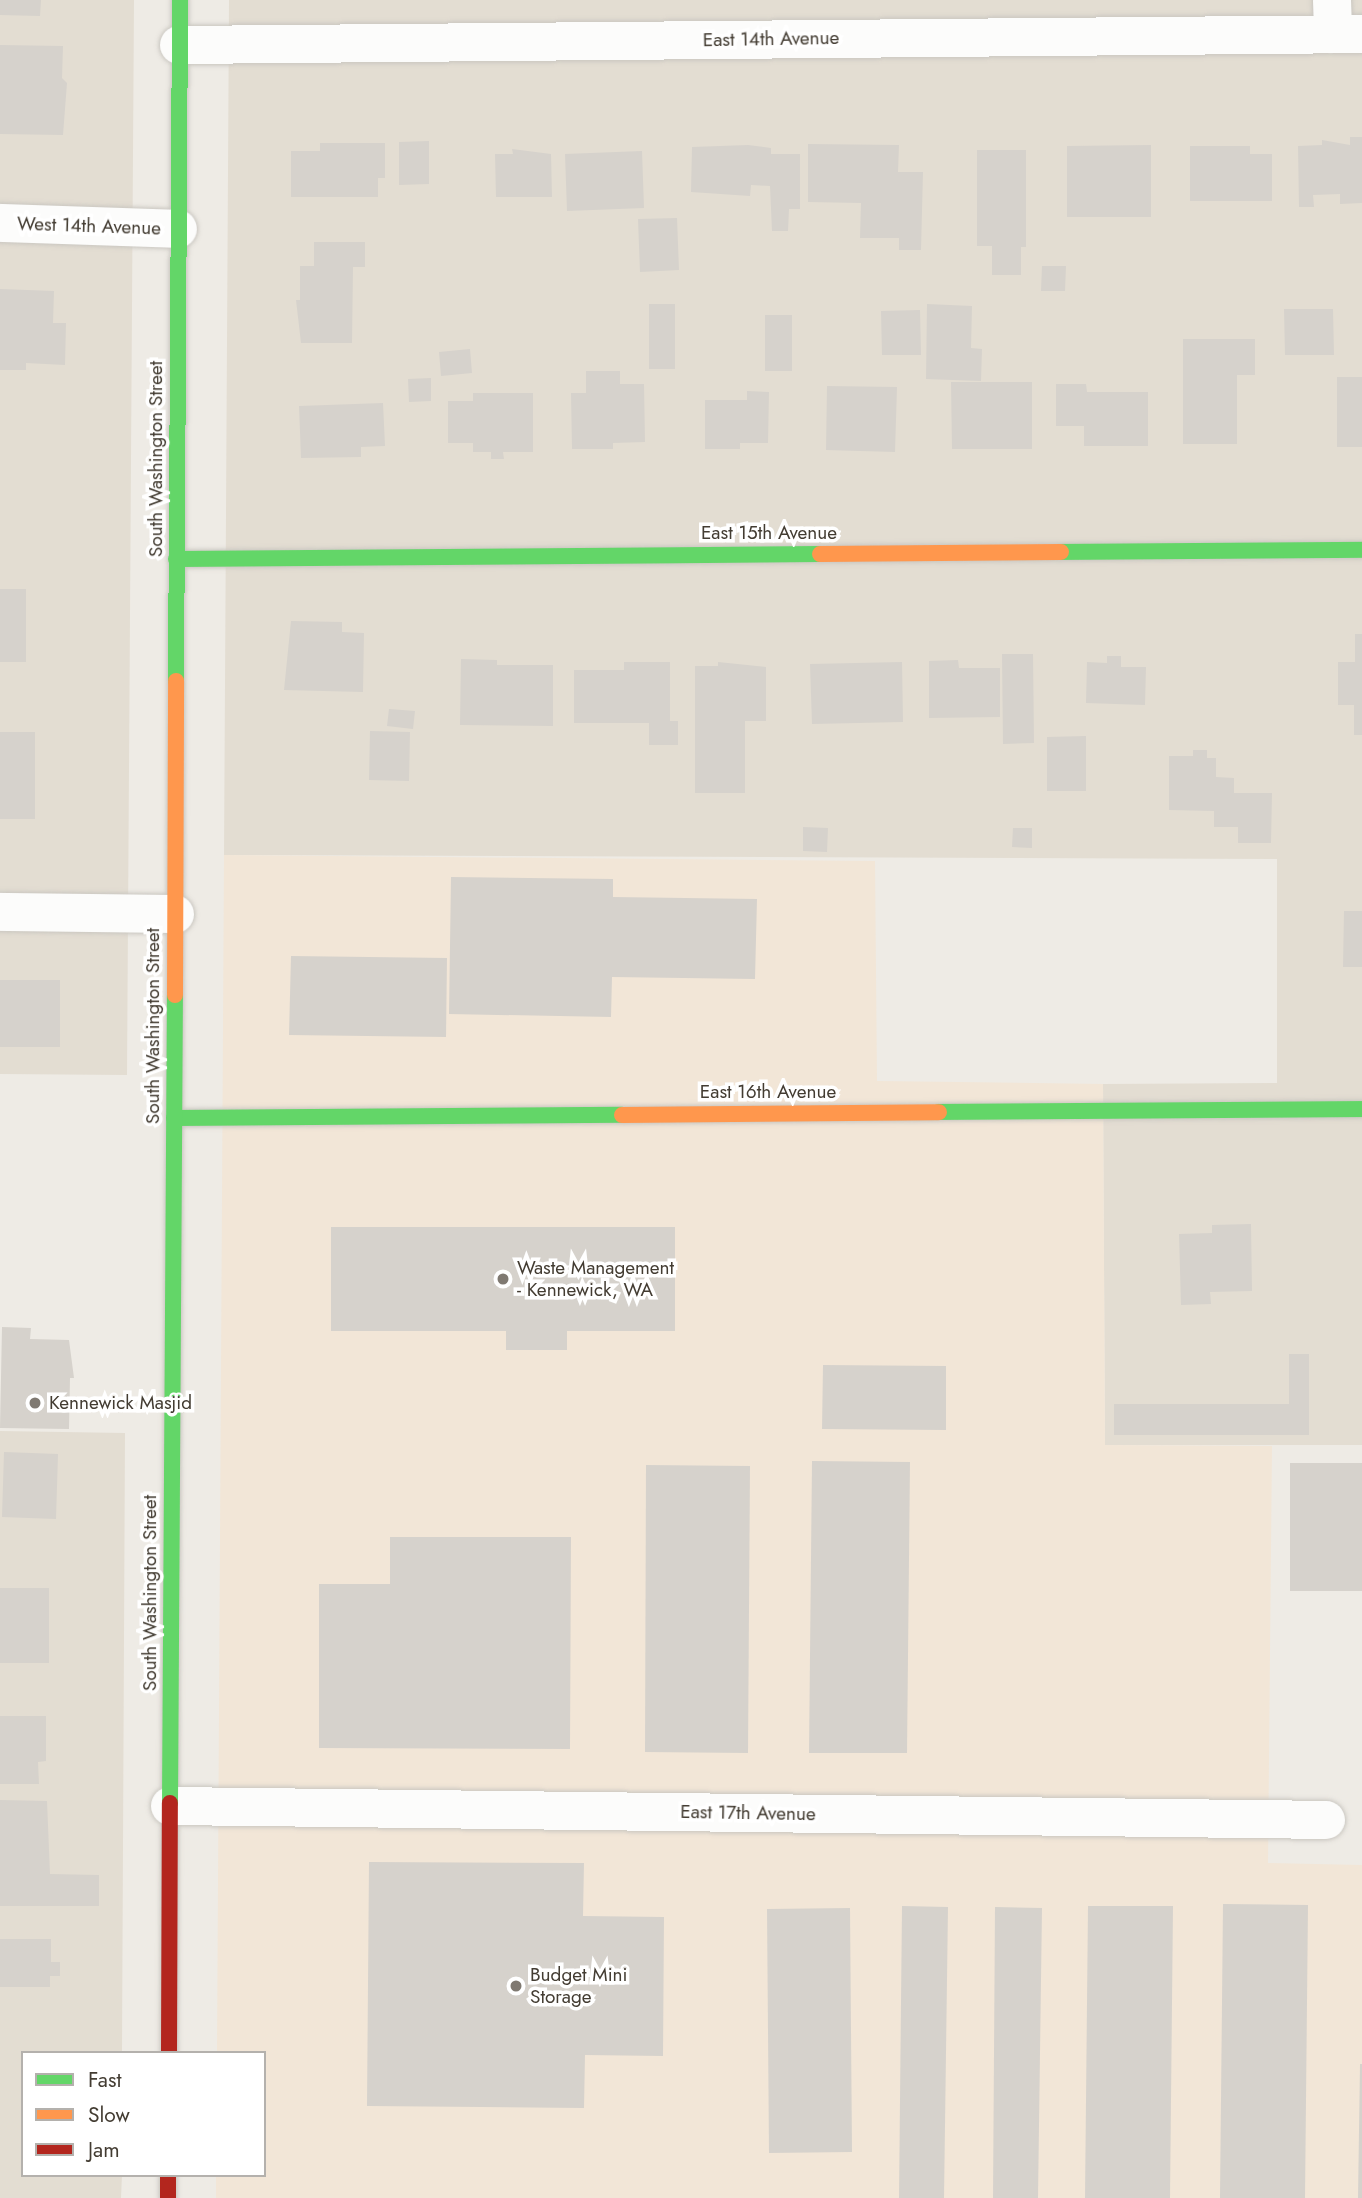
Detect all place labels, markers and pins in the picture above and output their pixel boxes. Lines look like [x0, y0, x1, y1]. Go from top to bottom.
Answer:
place label: Waste Management - Kennewick, WA [517, 1257, 674, 1301]
marker: Waste Management - Kennewick, WA [495, 1271, 511, 1287]
place label: Kennewick Masjid [49, 1392, 192, 1414]
marker: Kennewick Masjid [27, 1395, 43, 1411]
place label: Budget Mini Storage [530, 1964, 628, 2008]
marker: Budget Mini Storage [508, 1978, 524, 1994]

